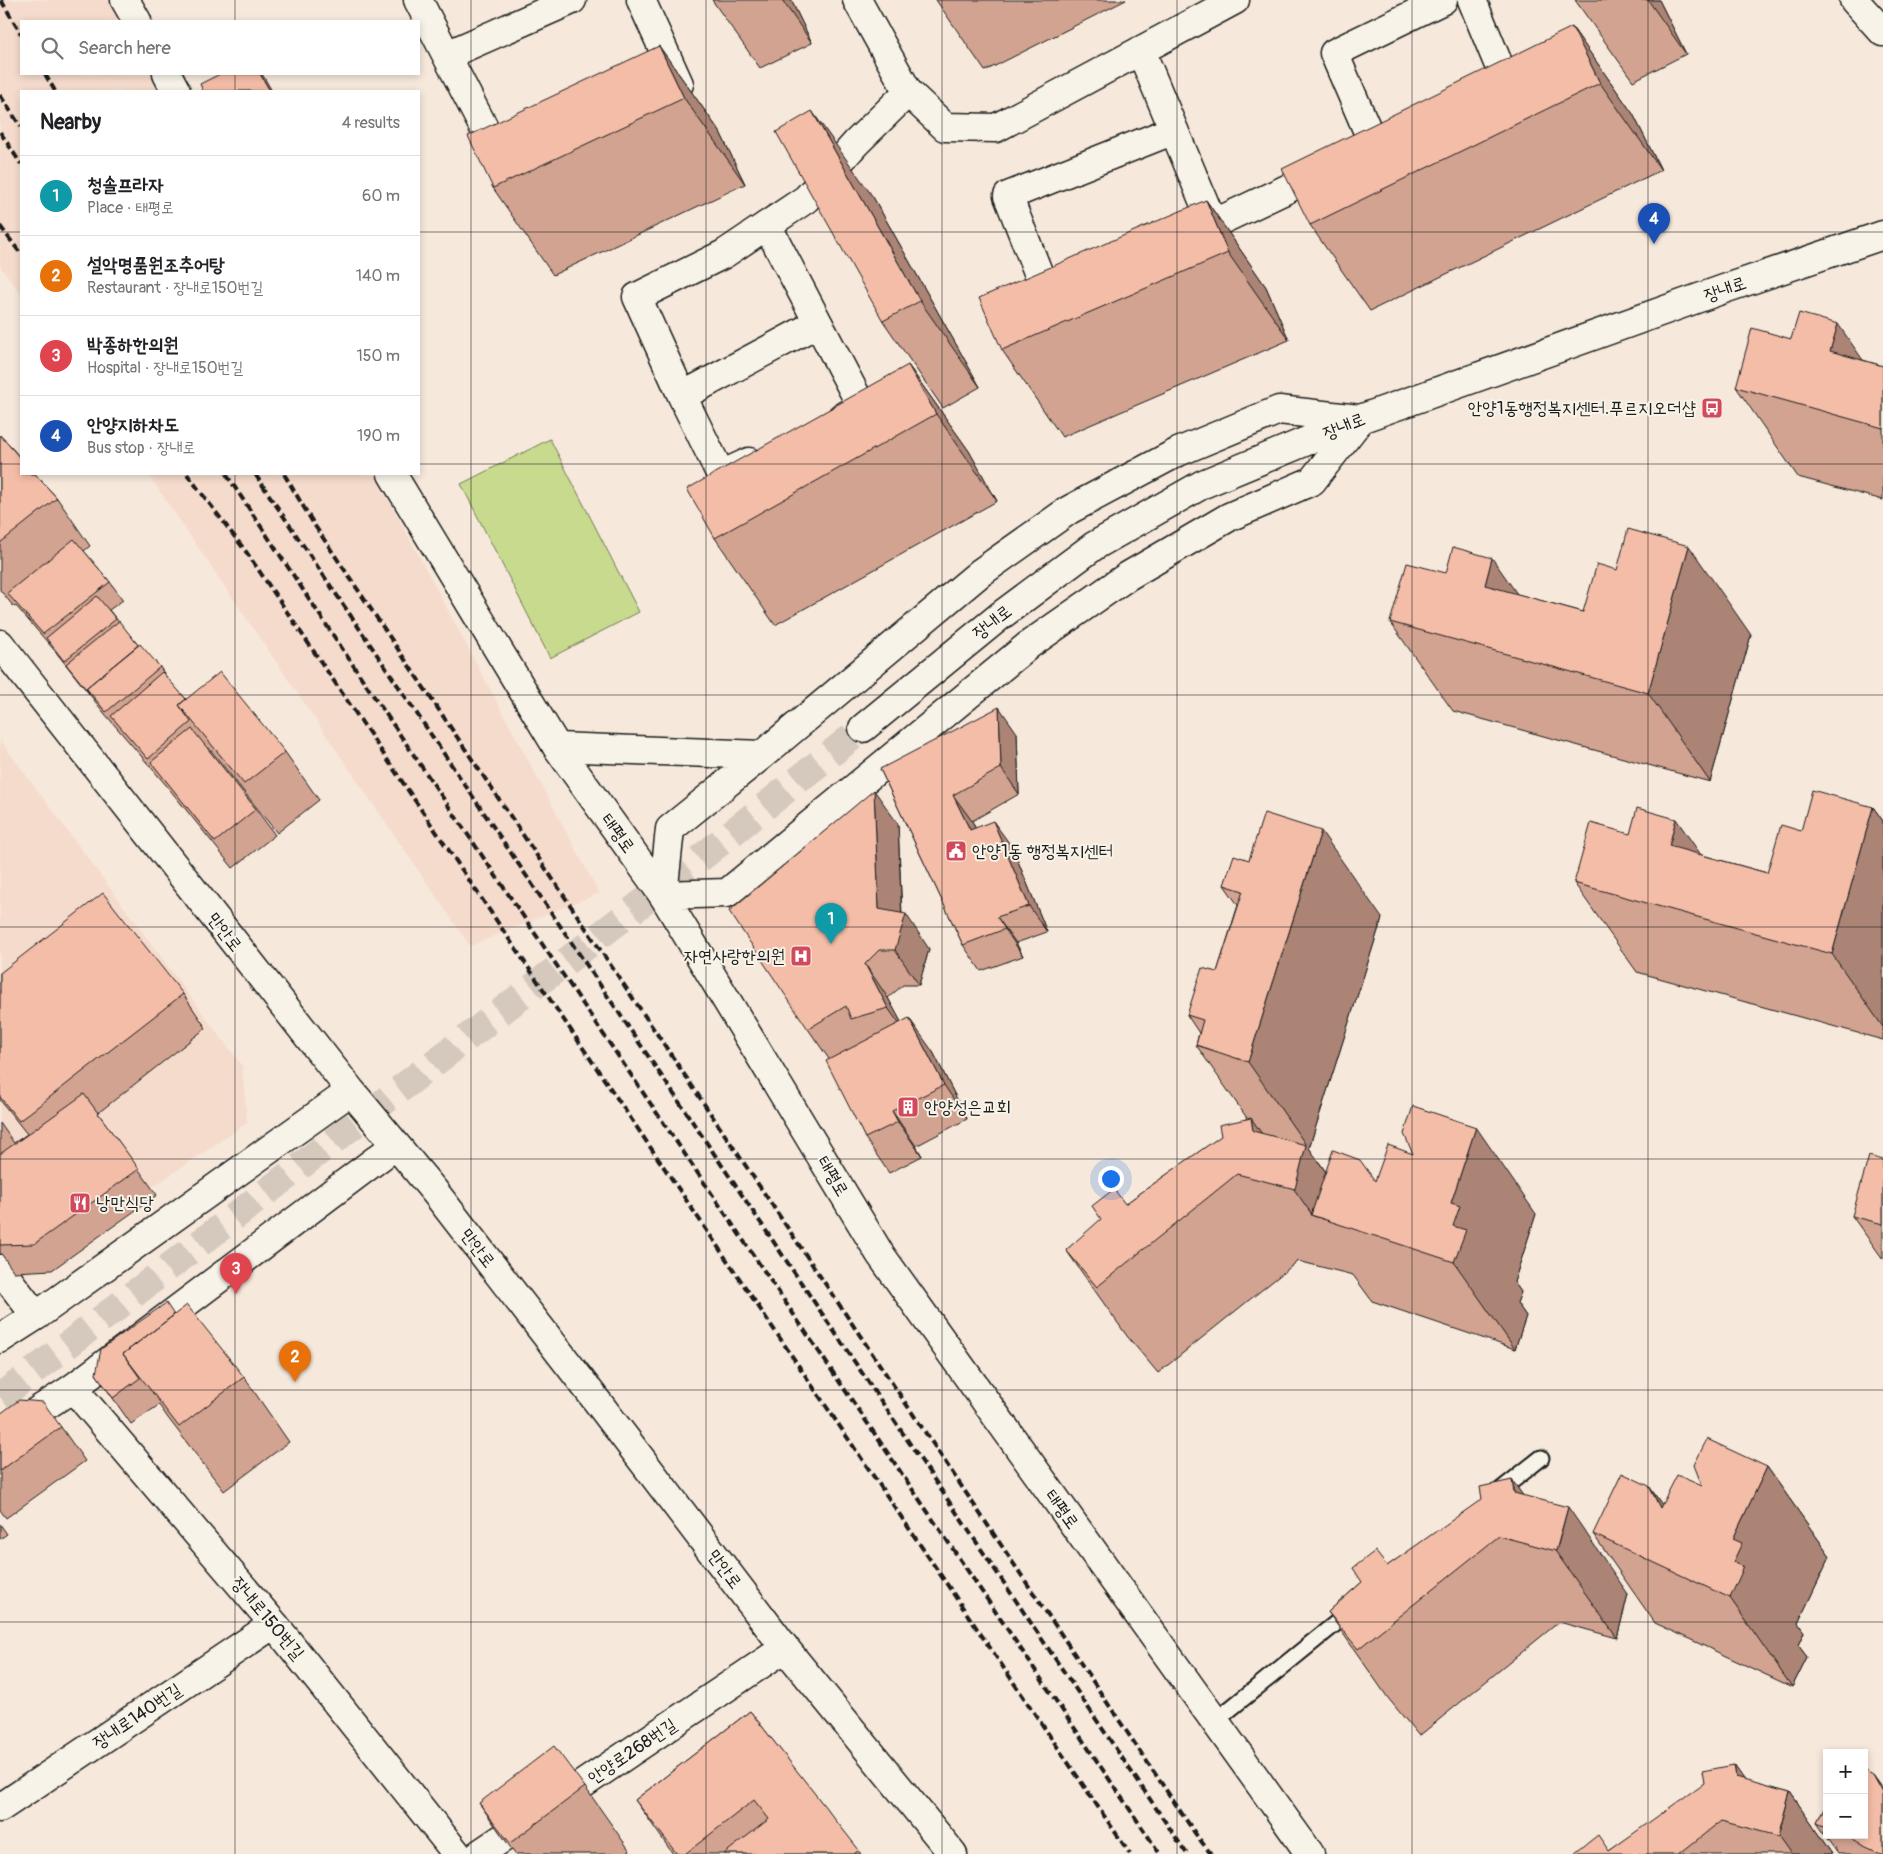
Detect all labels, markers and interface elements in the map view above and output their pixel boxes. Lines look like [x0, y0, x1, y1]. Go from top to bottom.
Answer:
search box [20, 20, 420, 75]
icon: search [38, 34, 66, 62]
text: Search here [78, 36, 171, 60]
text: Nearby [40, 109, 101, 136]
text: 4 results [342, 113, 400, 133]
text: 청솔프라자 [87, 173, 163, 197]
text: 1 [53, 186, 59, 206]
text: 60 m [362, 186, 400, 206]
text: Place · 태평로 [87, 198, 174, 218]
pin: 4 [1638, 203, 1670, 244]
text: 설악명품원조추어탕 [87, 253, 225, 277]
text: 2 [52, 266, 60, 286]
text: 140 m [356, 266, 400, 286]
street label: 장내로 [1701, 272, 1749, 307]
text: Restaurant · 장내로150번길 [87, 278, 263, 298]
text: 박종하한의원 [87, 333, 179, 357]
text: 3 [52, 346, 60, 366]
text: 150 m [356, 346, 400, 366]
text: Hospital · 장내로150번길 [87, 358, 243, 378]
bus stop icon: 안양1동행정복지센터.푸르지오더샵 [1700, 396, 1724, 420]
place label: 안양1동행정복지센터.푸르지오더샵 [1468, 397, 1697, 420]
street label: 장내로 [1320, 408, 1369, 445]
text: 안양지하차도 [87, 413, 179, 437]
text: 4 [51, 426, 61, 446]
text: 190 m [357, 426, 400, 446]
text: Bus stop · 장내로 [87, 438, 195, 458]
street label: 장내로 [968, 600, 1017, 645]
street label: 태평로 [596, 809, 640, 858]
public building icon: 안양1동 행정복지센터 [944, 839, 968, 863]
place label: 안양1동 행정복지센터 [972, 840, 1113, 863]
pin: 1 [815, 903, 847, 944]
street label: 만안로 [202, 908, 247, 957]
hospital icon: 자연사랑한의원 [789, 944, 813, 968]
place label: 자연사랑한의원 [684, 945, 785, 968]
building icon: 안양성은교회 [896, 1095, 920, 1119]
place label: 안양성은교회 [924, 1096, 1011, 1119]
street label: 태평로 [812, 1152, 854, 1201]
your location [1098, 1166, 1124, 1192]
restaurant icon: 낭만식당 [68, 1191, 92, 1215]
place label: 낭만식당 [96, 1192, 154, 1215]
street label: 만안로 [455, 1224, 500, 1273]
pin: 3 [220, 1253, 252, 1294]
pin: 2 [279, 1341, 311, 1382]
street label: 태평로 [1040, 1485, 1084, 1534]
street label: 만안로 [702, 1545, 747, 1594]
street label: 장내로150번길 [226, 1572, 309, 1665]
street label: 장내로140번길 [88, 1678, 186, 1755]
street label: 안양로268번길 [584, 1713, 681, 1789]
map controls [1823, 1749, 1868, 1839]
button: + [1823, 1749, 1868, 1794]
button: − [1823, 1794, 1868, 1839]

